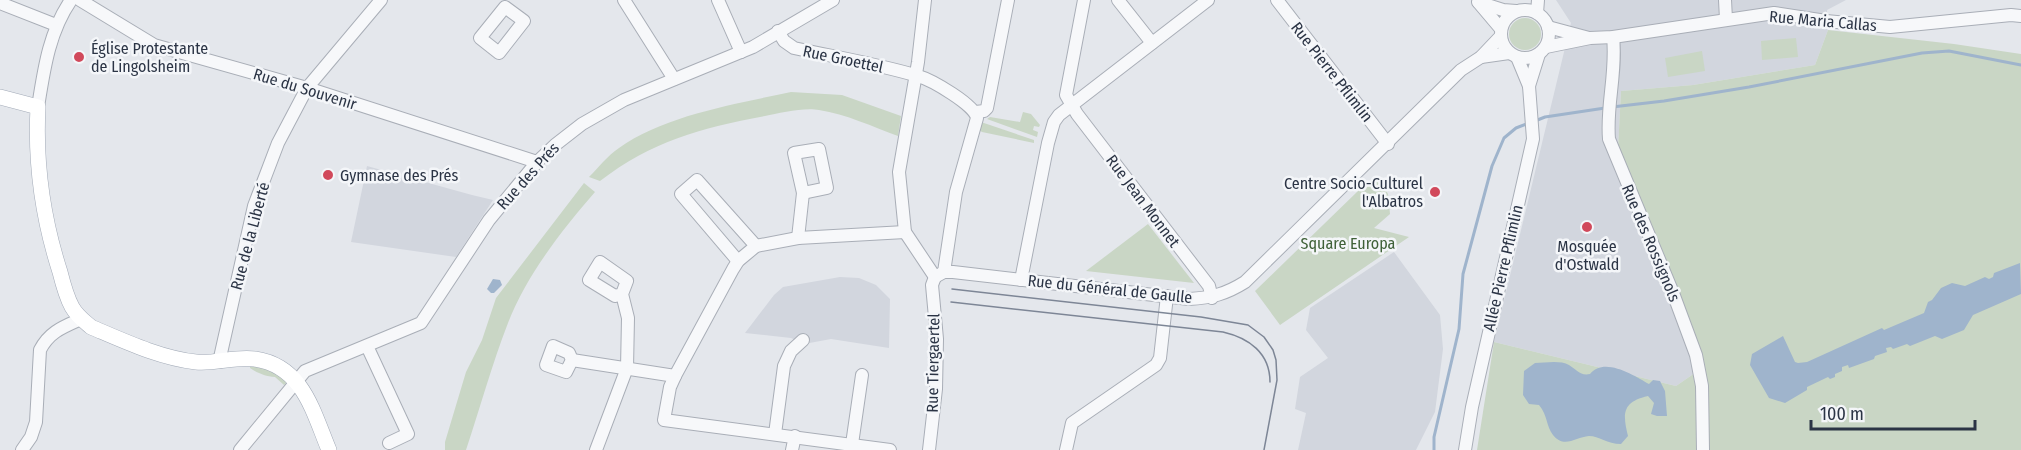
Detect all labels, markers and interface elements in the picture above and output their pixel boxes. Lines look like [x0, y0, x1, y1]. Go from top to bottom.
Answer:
street label: Rue Maria Callas [1768, 7, 1878, 35]
street label: Rue Pierre Pflimlin [1287, 18, 1377, 126]
place label: Église Protestante de Lingolsheim [91, 39, 208, 76]
street label: Rue Groettel [801, 41, 885, 77]
marker: Église Protestante de Lingolsheim [72, 50, 86, 64]
street label: Rue du Souvenir [251, 64, 359, 114]
street label: Rue des Prés [493, 138, 563, 213]
street label: Rue Jean Monnet [1102, 151, 1184, 252]
place label: Gymnase des Prés [340, 166, 458, 185]
marker: Gymnase des Prés [321, 168, 335, 182]
place label: Centre Socio-Culturel l'Albatros [1284, 174, 1423, 211]
street label: Rue de la Liberté [226, 180, 274, 292]
street label: Rue des Rossignols [1618, 181, 1684, 305]
marker: Centre Socio-Culturel l'Albatros [1428, 185, 1442, 199]
street label: Allée Pierre Pflimlin [1479, 203, 1527, 333]
marker: Mosquée d'Ostwald [1580, 220, 1594, 234]
park label: Square Europa [1301, 234, 1396, 253]
place label: Mosquée d'Ostwald [1555, 237, 1619, 274]
street label: Rue du Général de Gaulle [1027, 271, 1193, 307]
street label: Rue Tiergaertel [923, 313, 943, 413]
scale bar [1811, 393, 1974, 431]
text: 100 m [1820, 403, 1864, 425]

